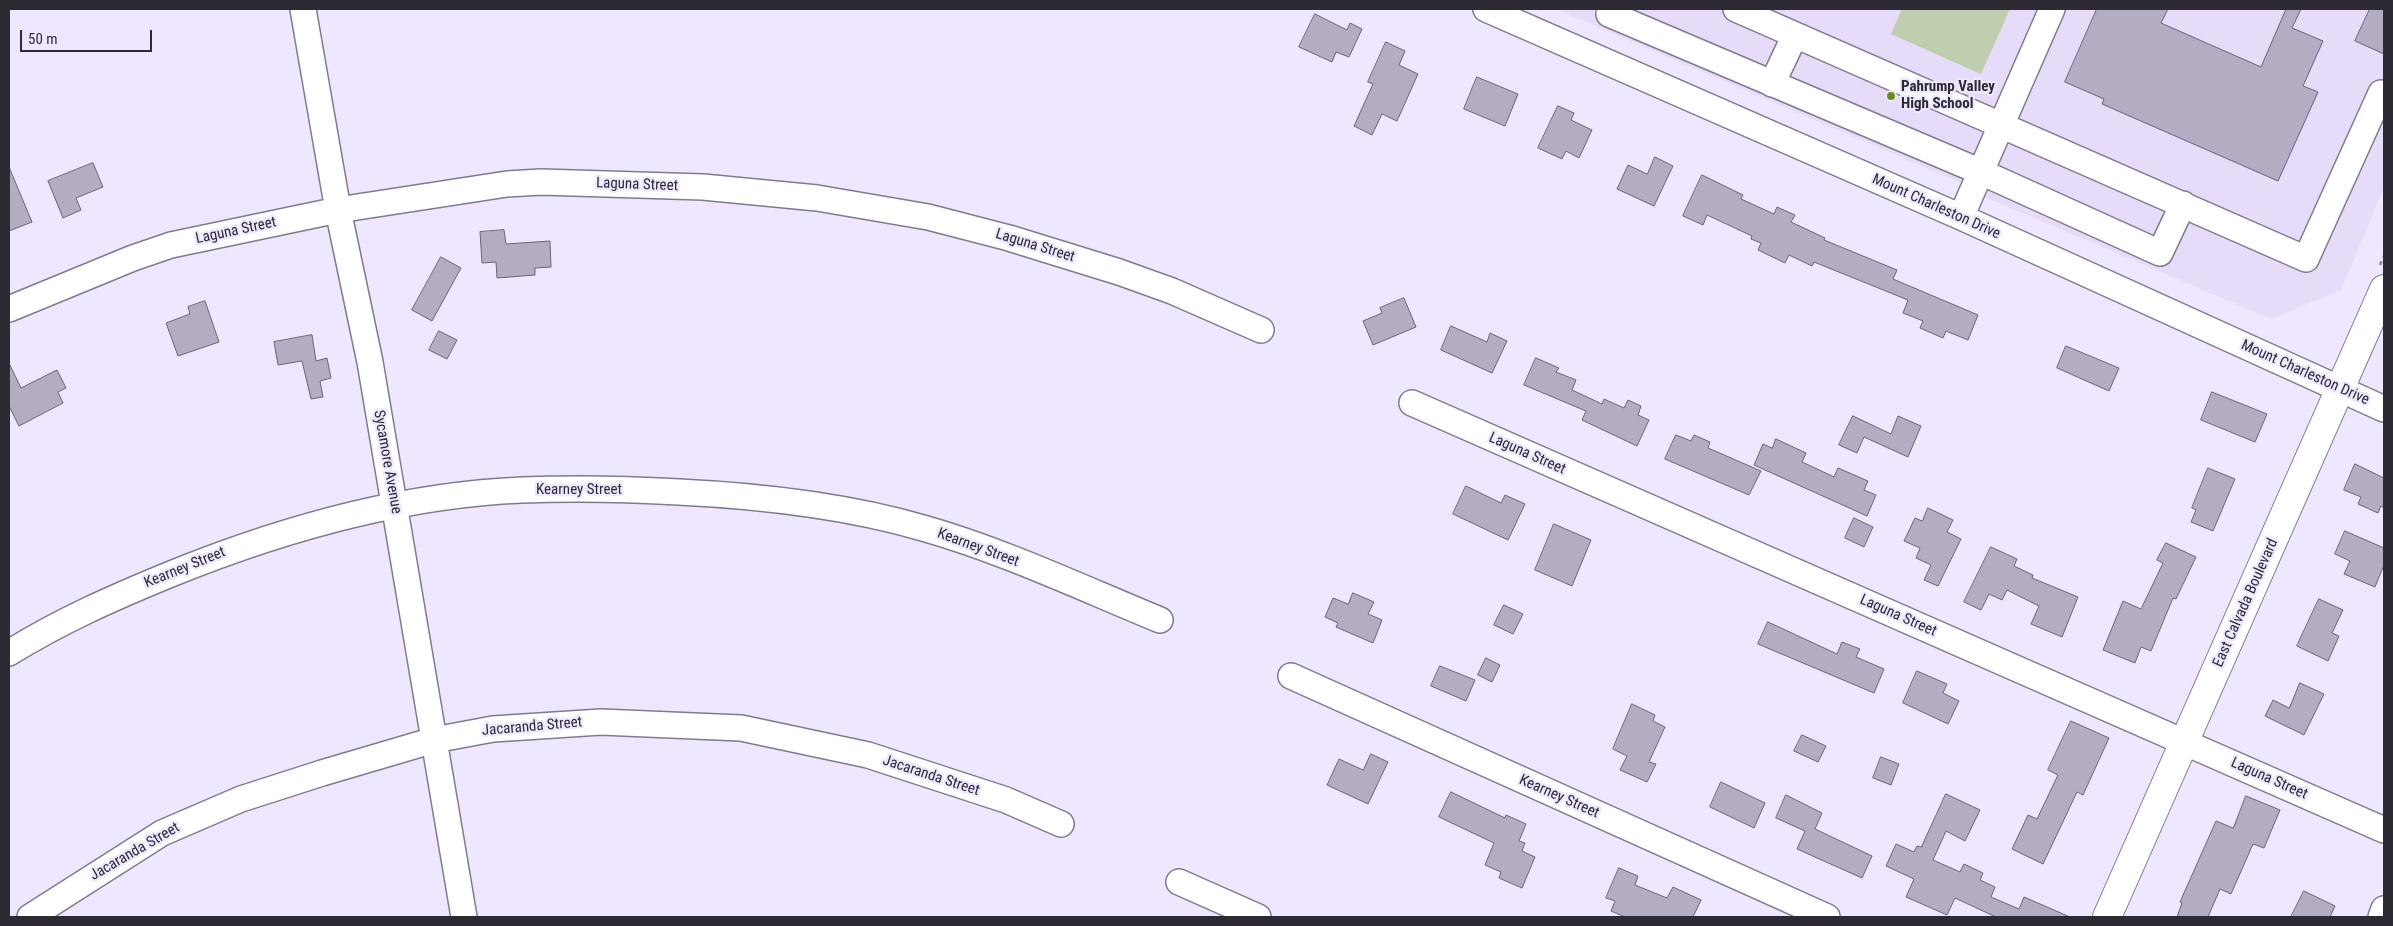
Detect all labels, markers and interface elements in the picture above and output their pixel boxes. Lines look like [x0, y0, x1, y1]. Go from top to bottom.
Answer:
scale bar [22, 20, 155, 52]
text: 50 m [28, 30, 58, 48]
place label: Pahrump Valley High School [1901, 78, 1995, 113]
marker: Pahrump Valley High School [1885, 90, 1897, 102]
street label: Mount Charleston Drive [1869, 171, 2003, 243]
street label: Laguna Street [596, 175, 678, 195]
street label: Laguna Street [194, 214, 278, 248]
street label: Laguna Street [993, 225, 1077, 267]
street label: Mount Charleston Drive [2238, 337, 2372, 409]
street label: Sycamore Avenue [369, 409, 405, 515]
street label: Laguna Street [1486, 429, 1568, 479]
street label: Kearney Street [536, 481, 622, 499]
street label: Kearney Street [935, 525, 1021, 571]
street label: East Calvada Boulevard [2210, 536, 2282, 670]
street label: Kearney Street [142, 544, 228, 592]
street label: Laguna Street [1857, 591, 1939, 641]
street label: Jacaranda Street [481, 714, 583, 740]
street label: Jacaranda Street [880, 752, 982, 800]
street label: Laguna Street [2228, 754, 2310, 804]
street label: Kearney Street [1516, 771, 1602, 823]
street label: Jacaranda Street [87, 819, 183, 885]

